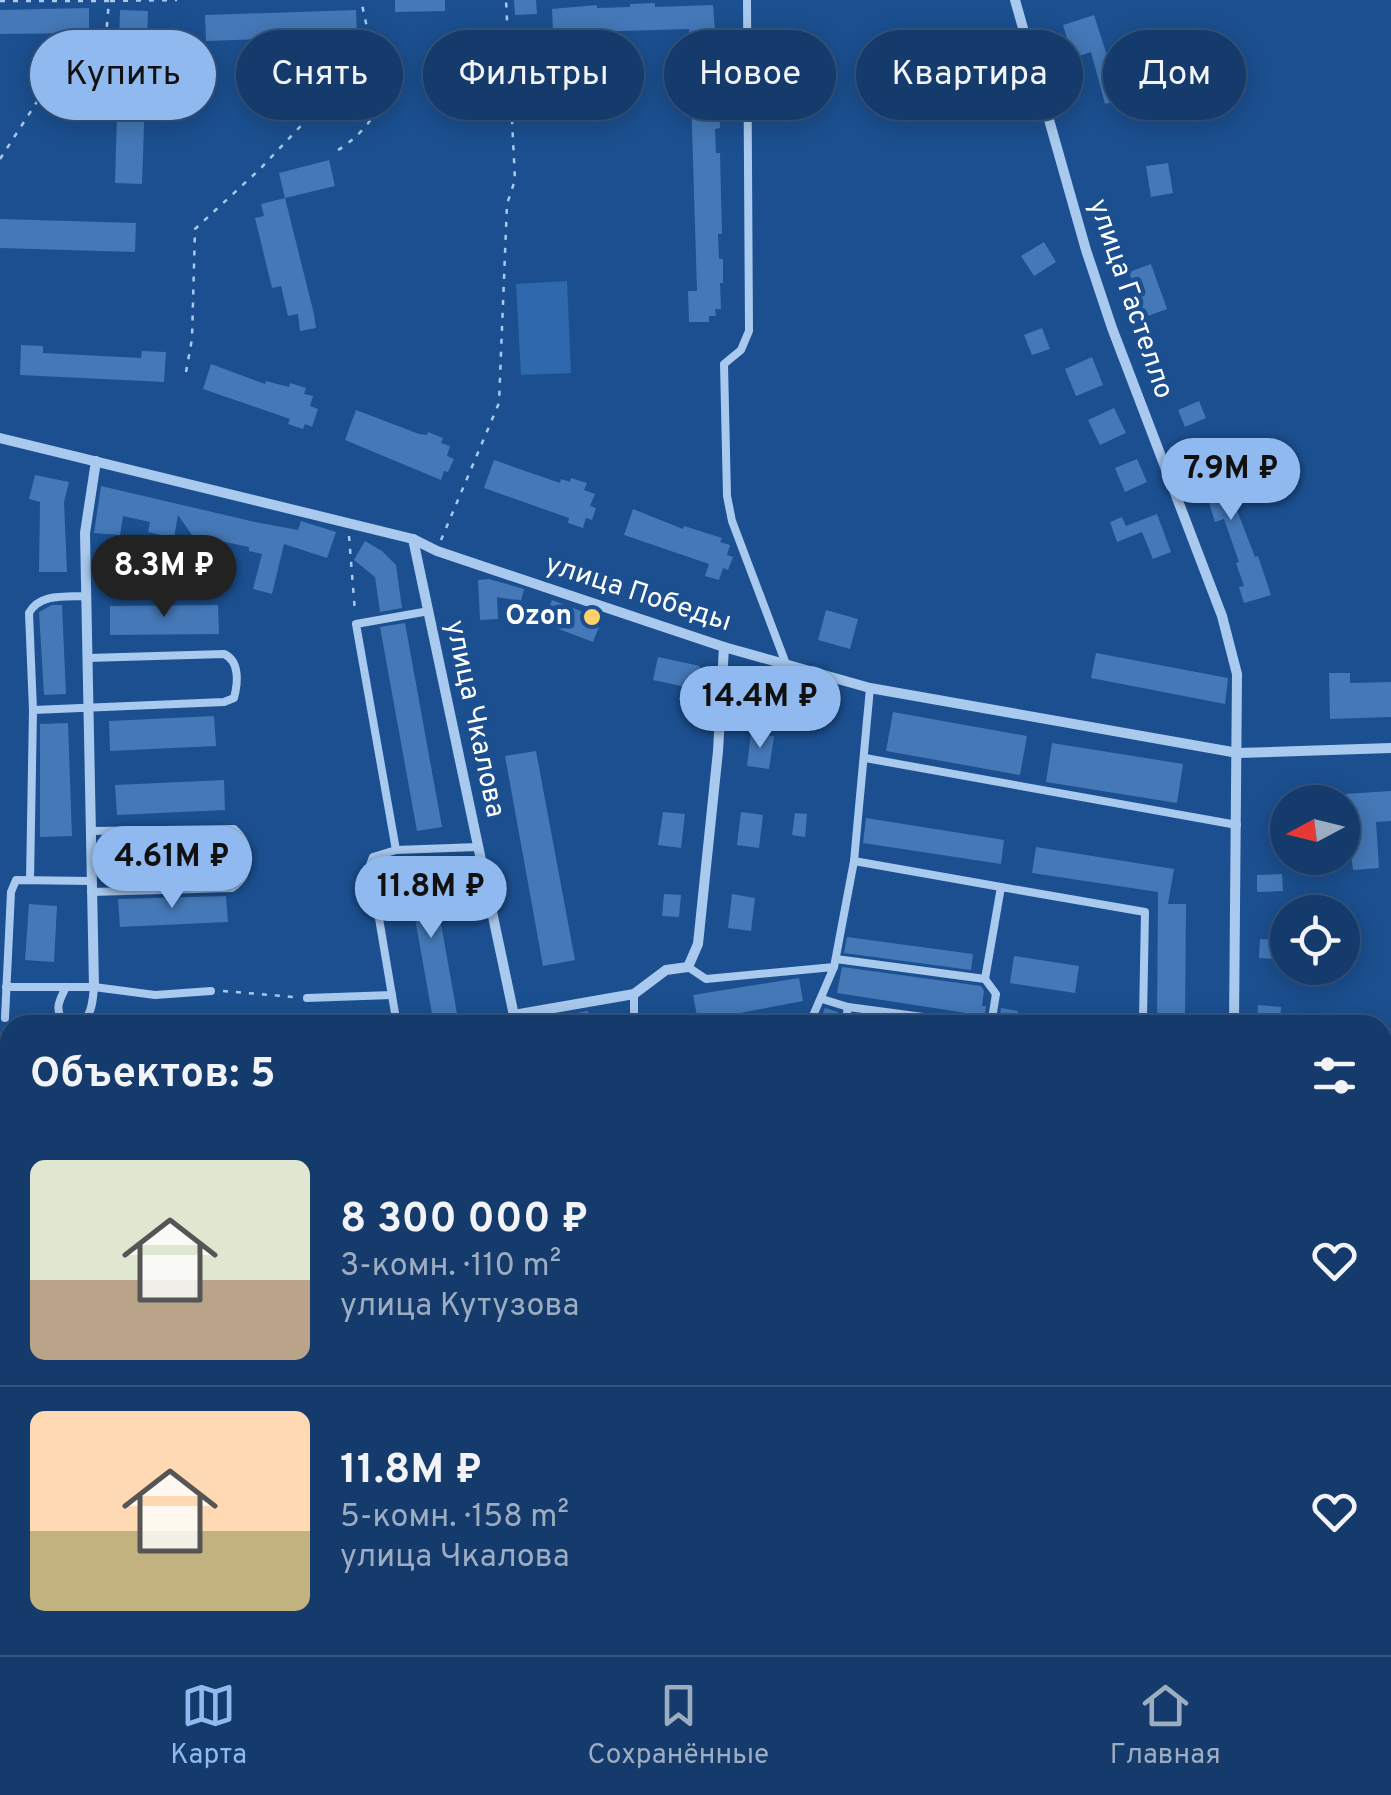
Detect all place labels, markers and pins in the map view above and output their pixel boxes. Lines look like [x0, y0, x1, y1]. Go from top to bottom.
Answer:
pin: 7.9M ₽ [1150, 438, 1312, 523]
pin: 8.3M ₽ [83, 535, 245, 620]
place label: Ozon [505, 599, 572, 635]
marker: Ozon [581, 606, 603, 628]
pin: 14.4M ₽ [668, 666, 852, 751]
pin: 4.61M ₽ [80, 826, 264, 911]
pin: 11.8M ₽ [339, 856, 523, 941]

